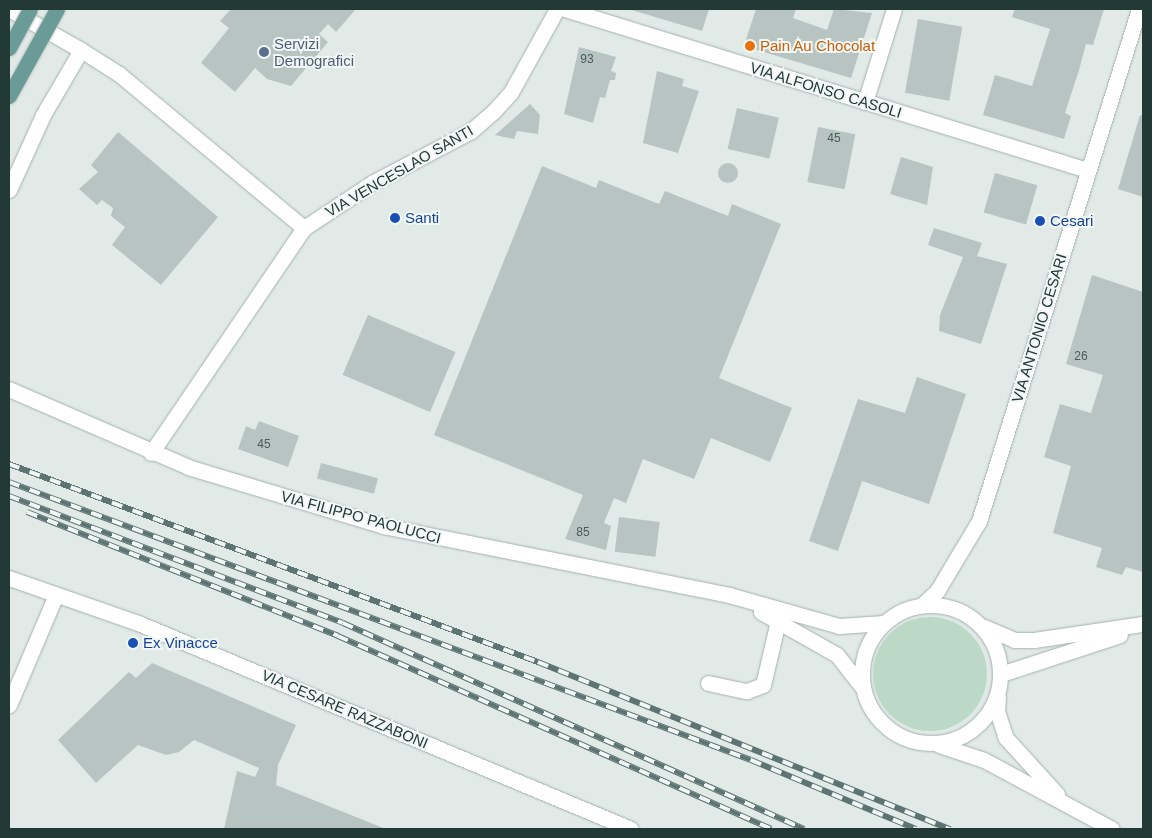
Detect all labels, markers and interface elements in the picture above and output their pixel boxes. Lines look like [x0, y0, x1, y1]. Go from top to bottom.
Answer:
place label: Servizi Demografici [274, 34, 354, 69]
place label: Pain Au Chocolat [760, 37, 876, 55]
marker: Pain Au Chocolat [744, 40, 756, 52]
marker: Servizi Demografici [258, 46, 270, 58]
house number: 93 [580, 53, 594, 67]
street label: VIA ALFONSO CASOLI [747, 58, 905, 122]
street label: VIA VENCESLAO SANTI [322, 121, 476, 221]
house number: 45 [827, 132, 841, 146]
place label: Santi [405, 209, 439, 227]
marker: Santi [389, 212, 401, 224]
place label: Cesari [1050, 212, 1093, 230]
marker: Cesari [1034, 215, 1046, 227]
street label: VIA ANTONIO CESARI [1008, 251, 1070, 405]
house number: 26 [1074, 350, 1088, 364]
house number: 45 [257, 438, 271, 452]
street label: VIA FILIPPO PAOLUCCI [279, 487, 443, 547]
house number: 85 [576, 526, 590, 540]
place label: Ex Vinacce [143, 634, 218, 652]
marker: Ex Vinacce [127, 637, 139, 649]
street label: VIA CESARE RAZZABONI [259, 666, 431, 752]

